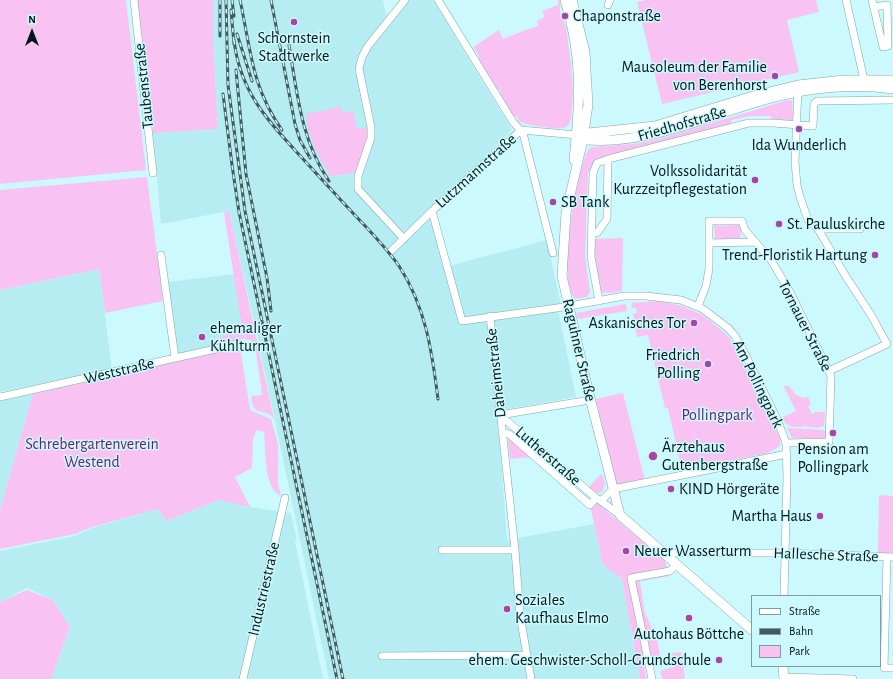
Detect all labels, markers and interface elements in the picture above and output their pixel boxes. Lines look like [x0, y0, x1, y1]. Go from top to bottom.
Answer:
place label: Chaponstraße [573, 6, 661, 26]
marker: Chaponstraße [560, 11, 570, 21]
north arrow [12, 12, 52, 52]
text: N [28, 14, 36, 25]
marker: Schornstein Stadtwerke [289, 17, 299, 27]
place label: Schornstein Stadtwerke [257, 28, 331, 66]
street label: Taubenstraße [130, 42, 158, 130]
place label: Mausoleum der Familie von Berenhorst [621, 57, 767, 95]
marker: Mausoleum der Familie von Berenhorst [770, 71, 780, 81]
street label: Friedhofstraße [635, 102, 729, 146]
marker: Ida Wunderlich [794, 124, 804, 134]
street label: Lutzmannstraße [431, 130, 521, 212]
place label: Ida Wunderlich [751, 135, 847, 155]
place label: Volkssolidarität Kurzzeitpflegestation [613, 161, 747, 199]
marker: Volkssolidarität Kurzzeitpflegestation [750, 175, 760, 185]
place label: SB Tank [561, 192, 609, 212]
marker: SB Tank [548, 197, 558, 207]
place label: St. Pauluskirche [787, 214, 885, 234]
marker: St. Pauluskirche [774, 219, 784, 229]
place label: Trend-Floristik Hartung [722, 245, 867, 265]
marker: Trend-Floristik Hartung [870, 250, 880, 260]
street label: Tornauer Straße [774, 277, 836, 375]
street label: Raguhner Straße [558, 297, 600, 403]
place label: Askanisches Tor [589, 313, 686, 333]
place label: ehemaliger Kühlturm [210, 318, 281, 356]
marker: Askanisches Tor [689, 318, 699, 328]
street label: Daheimstraße [482, 327, 510, 419]
marker: ehemaliger Kühlturm [197, 332, 207, 342]
street label: Am Pollingpark [728, 337, 788, 431]
place label: Friedrich Polling [645, 345, 700, 383]
street label: Weststraße [82, 354, 156, 388]
marker: Friedrich Polling [703, 359, 713, 369]
park label: Pollingpark [681, 405, 753, 425]
street label: Lutherstraße [511, 422, 585, 490]
marker: Pension am Pollingpark [828, 428, 838, 438]
park label: Schrebergartenverein Westend [25, 434, 159, 472]
place label: Ärztehaus Gutenbergstraße [662, 437, 768, 475]
place label: Pension am Pollingpark [797, 439, 869, 477]
marker: Ärztehaus Gutenbergstraße [647, 450, 659, 462]
place label: KIND Hörgeräte [679, 479, 779, 499]
marker: KIND Hörgeräte [666, 484, 676, 494]
place label: Martha Haus [732, 506, 812, 526]
marker: Martha Haus [815, 511, 825, 521]
street label: Industriestraße [244, 540, 284, 638]
place label: Neuer Wasserturm [634, 541, 752, 561]
street label: Hallesche Straße [773, 544, 879, 566]
marker: Neuer Wasserturm [621, 546, 631, 556]
place label: Soziales Kaufhaus Elmo [515, 590, 609, 628]
legend [751, 595, 881, 667]
marker: Soziales Kaufhaus Elmo [502, 604, 512, 614]
text: Straße [789, 605, 820, 617]
marker: Autohaus Böttche [684, 613, 694, 623]
place label: Autohaus Böttche [634, 624, 744, 644]
text: Bahn [789, 625, 813, 637]
text: Park [789, 645, 810, 657]
place label: ehem. Geschwister-Scholl-Grundschule [468, 650, 711, 670]
marker: ehem. Geschwister-Scholl-Grundschule [714, 655, 724, 665]

